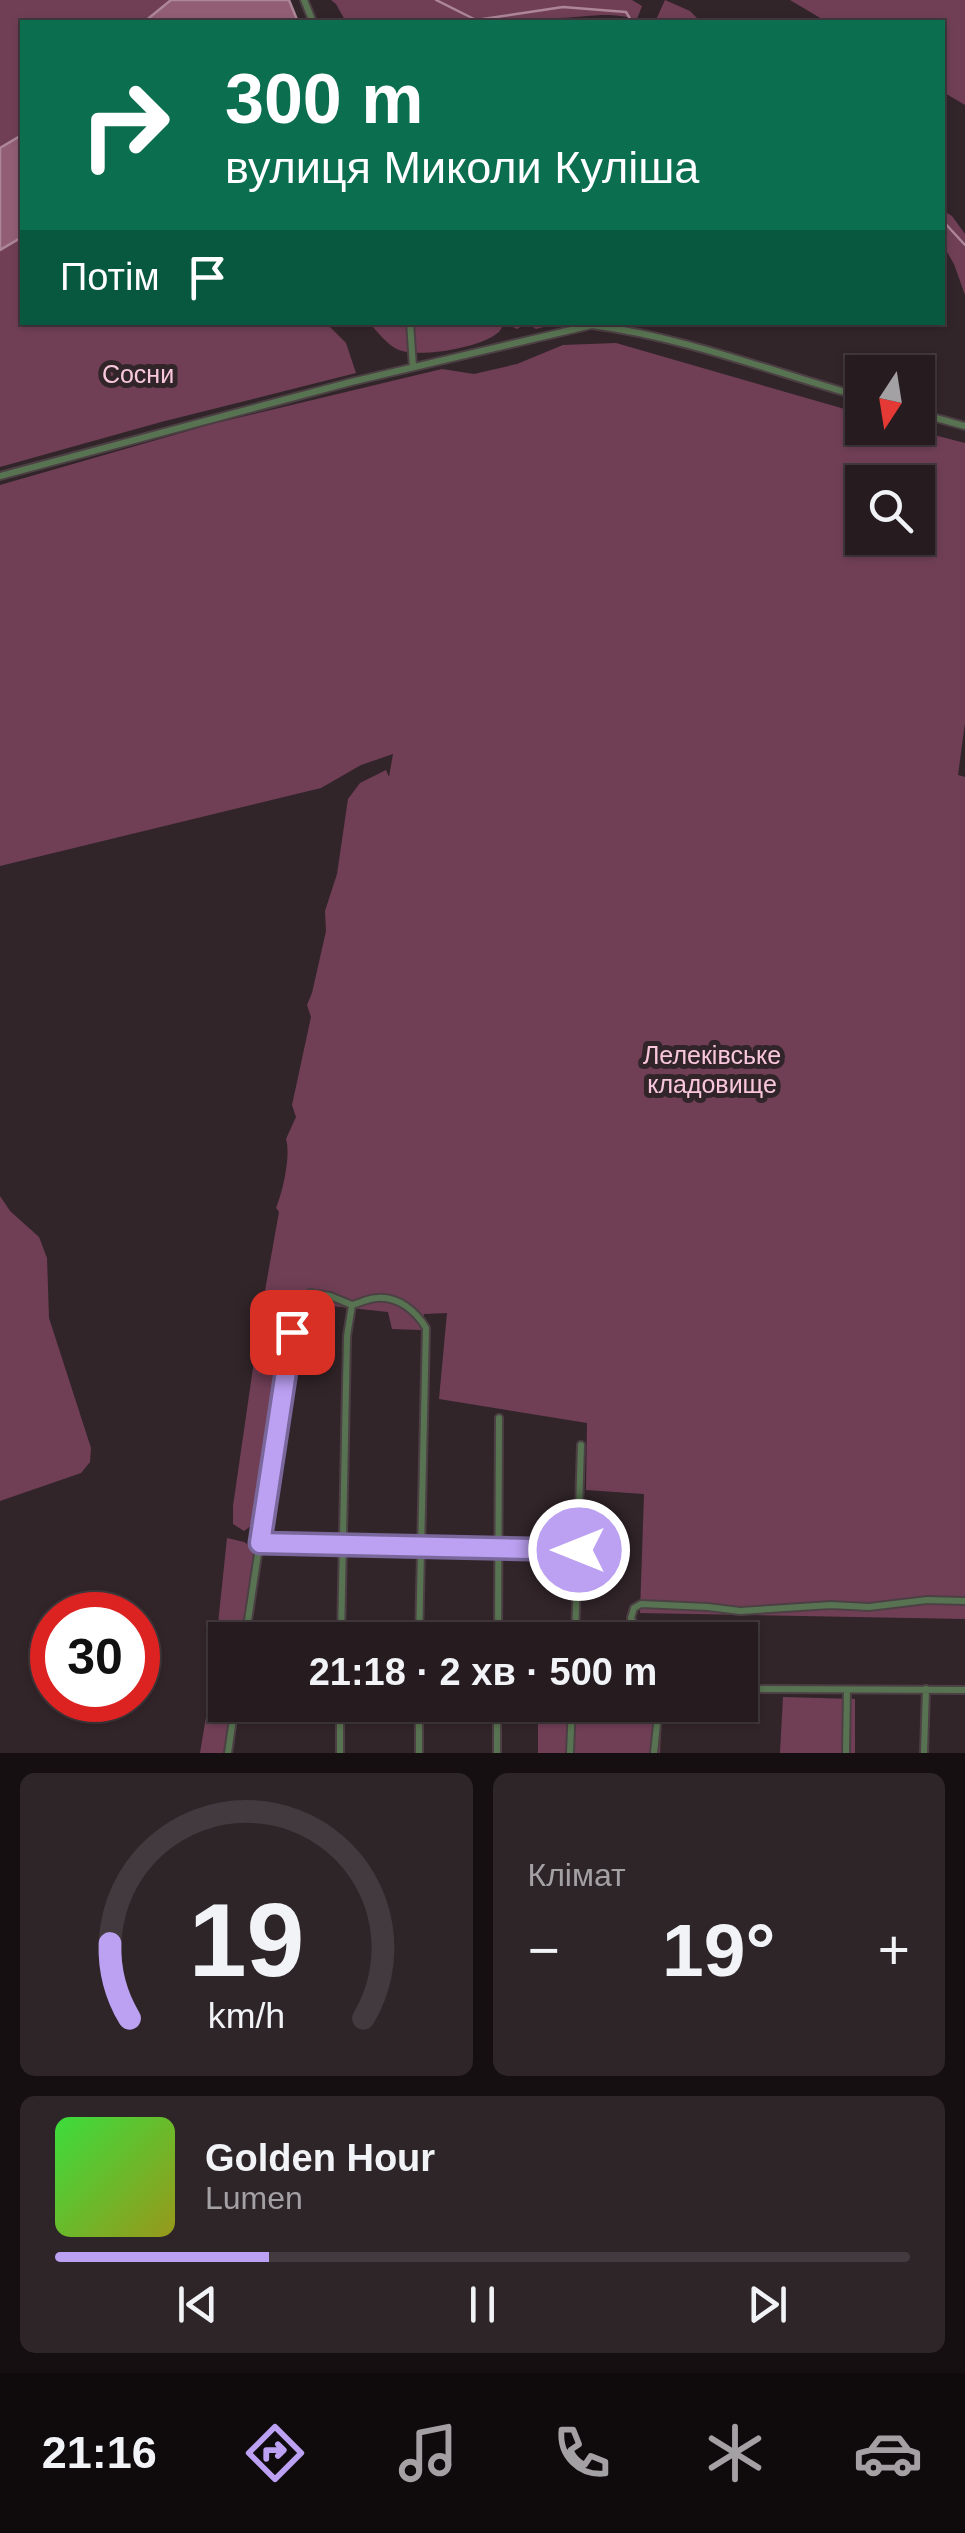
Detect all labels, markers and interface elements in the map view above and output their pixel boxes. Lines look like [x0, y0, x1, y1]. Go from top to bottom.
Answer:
icon: right [60, 60, 190, 190]
text: 300 m [225, 60, 423, 138]
text: вулиця Миколи Куліша [225, 142, 699, 193]
icon: arrive [180, 250, 235, 305]
text: Потім [60, 256, 160, 298]
north arrow [845, 355, 935, 445]
map controls [845, 355, 935, 555]
park label: Сосни [102, 360, 174, 388]
button: search [845, 465, 935, 555]
park label: Лелеківське кладовище [643, 1041, 781, 1098]
pin [250, 1290, 335, 1375]
icon: arrive [265, 1305, 320, 1360]
position arrow [527, 1498, 631, 1602]
speed limit sign: 30 [30, 1592, 160, 1722]
text: 21:18 · 2 хв · 500 m [309, 1651, 657, 1693]
text: Клімат [528, 1857, 626, 1893]
text: 19 [188, 1882, 304, 1998]
text: 19° [662, 1908, 775, 1992]
text: − [528, 1919, 560, 1981]
text: + [878, 1919, 910, 1981]
text: km/h [208, 1996, 285, 2036]
text: Golden Hour [205, 2137, 435, 2179]
text: Lumen [205, 2180, 303, 2216]
icon: previous [170, 2277, 225, 2332]
icon: pause [455, 2277, 510, 2332]
icon: next [740, 2277, 795, 2332]
icon: directions [240, 2418, 310, 2488]
icon: music [393, 2418, 463, 2488]
icon: phone [547, 2418, 617, 2488]
icon: climate [700, 2418, 770, 2488]
icon: car [853, 2418, 923, 2488]
text: 21:16 [42, 2427, 157, 2478]

